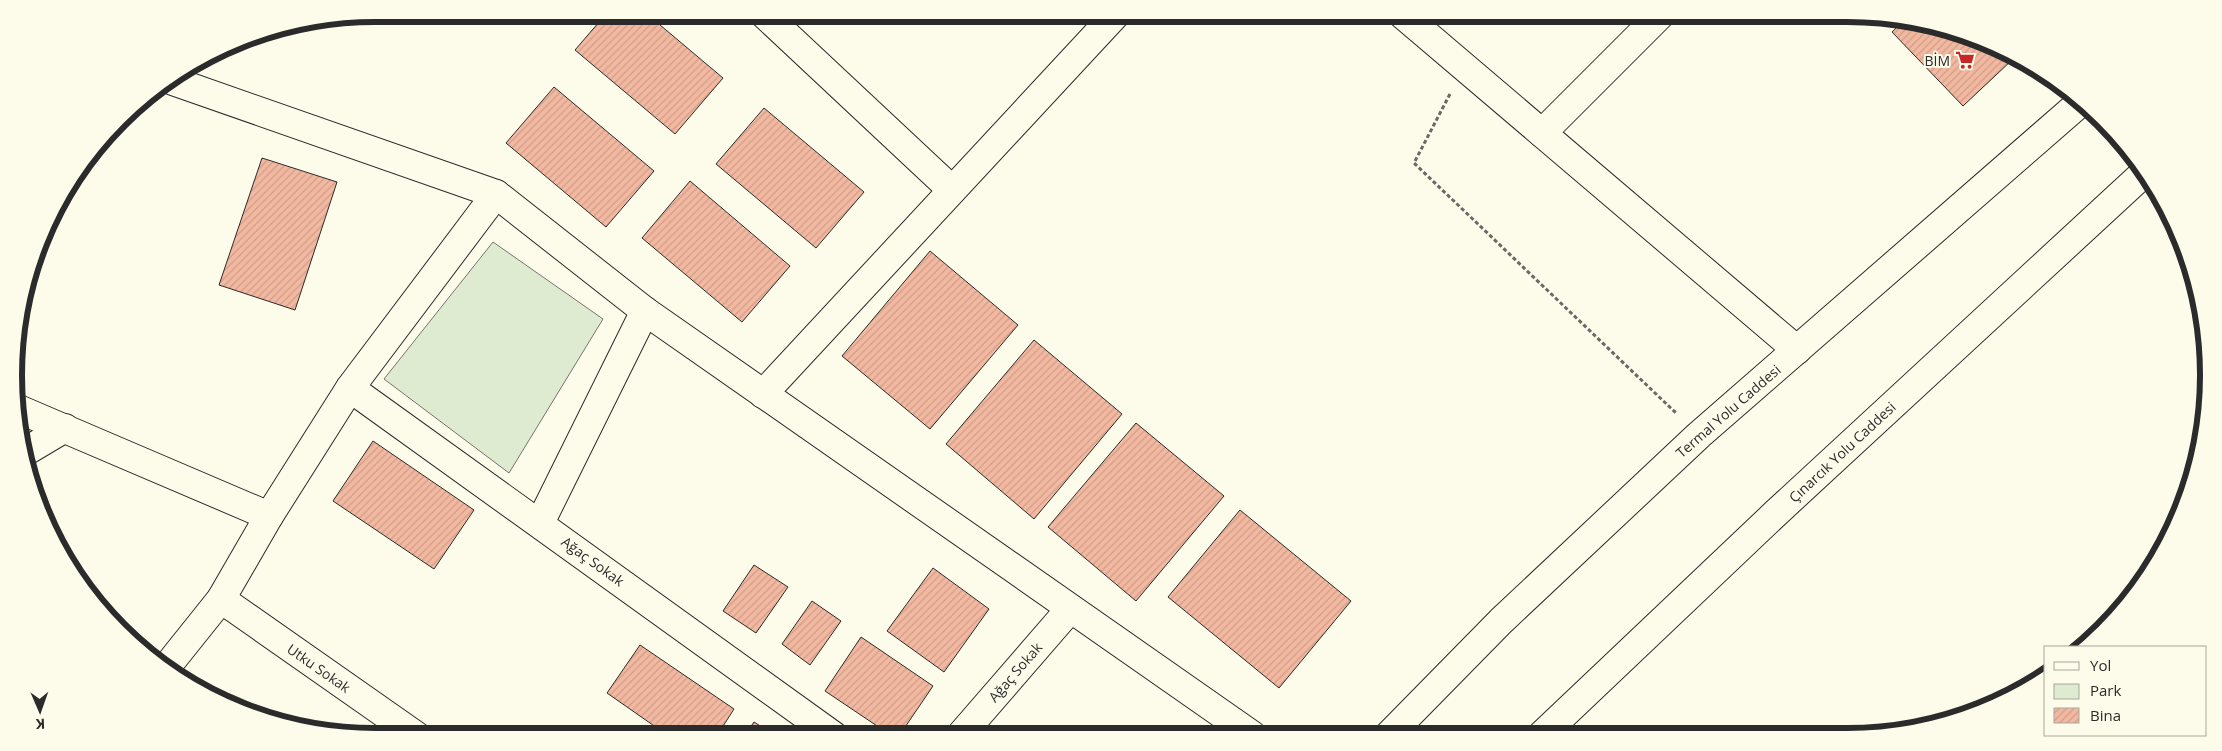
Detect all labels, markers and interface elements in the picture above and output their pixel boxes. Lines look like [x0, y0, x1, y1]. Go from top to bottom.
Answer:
supermarket icon: BİM [1954, 49, 1976, 71]
place label: BİM [1924, 51, 1950, 70]
street label: Termal Yolu Caddesi [1672, 360, 1784, 462]
street label: Çınarcık Yolu Caddesi [1785, 397, 1899, 507]
street label: Ağaç Sokak [558, 532, 629, 591]
street label: Ağaç Sokak [984, 638, 1047, 706]
street label: Utku Sokak [283, 639, 355, 697]
legend [2044, 646, 2207, 736]
text: Yol [2090, 655, 2111, 675]
text: Park [2090, 680, 2121, 700]
north arrow [15, 686, 65, 736]
text: Bina [2090, 705, 2121, 725]
text: K [35, 715, 45, 734]

